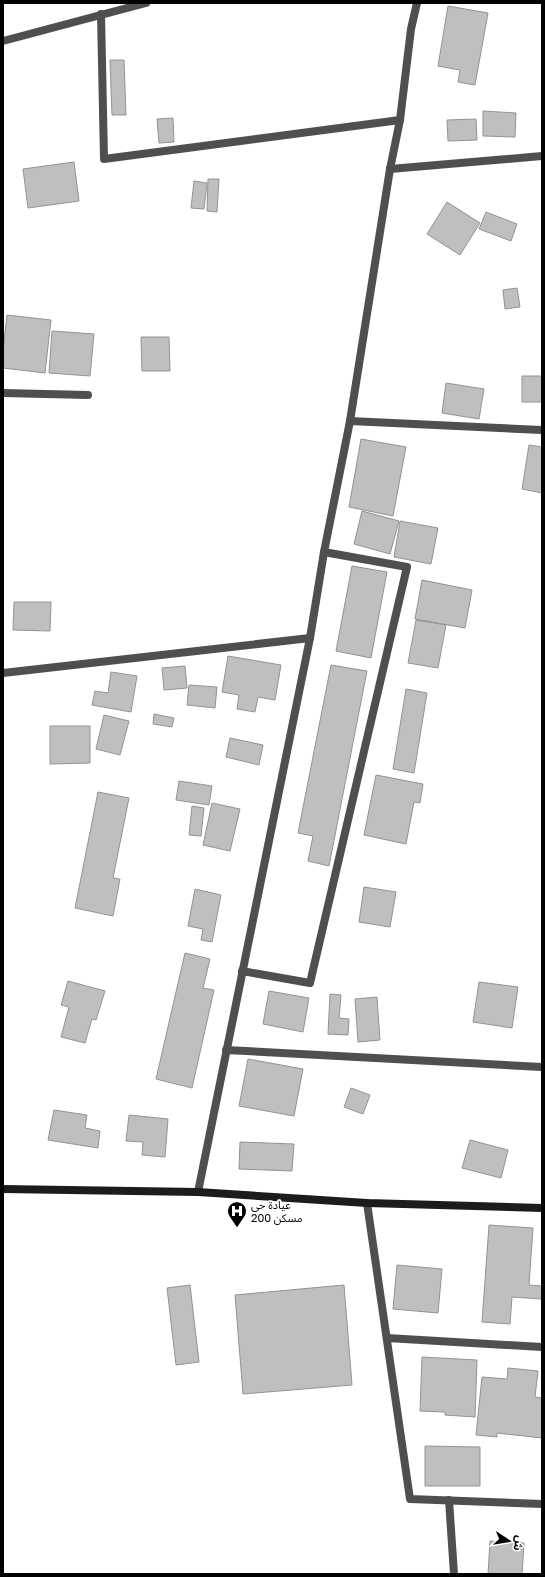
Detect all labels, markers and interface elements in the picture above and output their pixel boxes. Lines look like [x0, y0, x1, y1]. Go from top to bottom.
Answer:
place label: عيادة حي 200 مسكن [251, 1198, 303, 1225]
hospital icon: عيادة حي 200 مسكن [226, 1200, 248, 1228]
north arrow [489, 1521, 529, 1561]
text: ش [510, 1534, 527, 1552]

